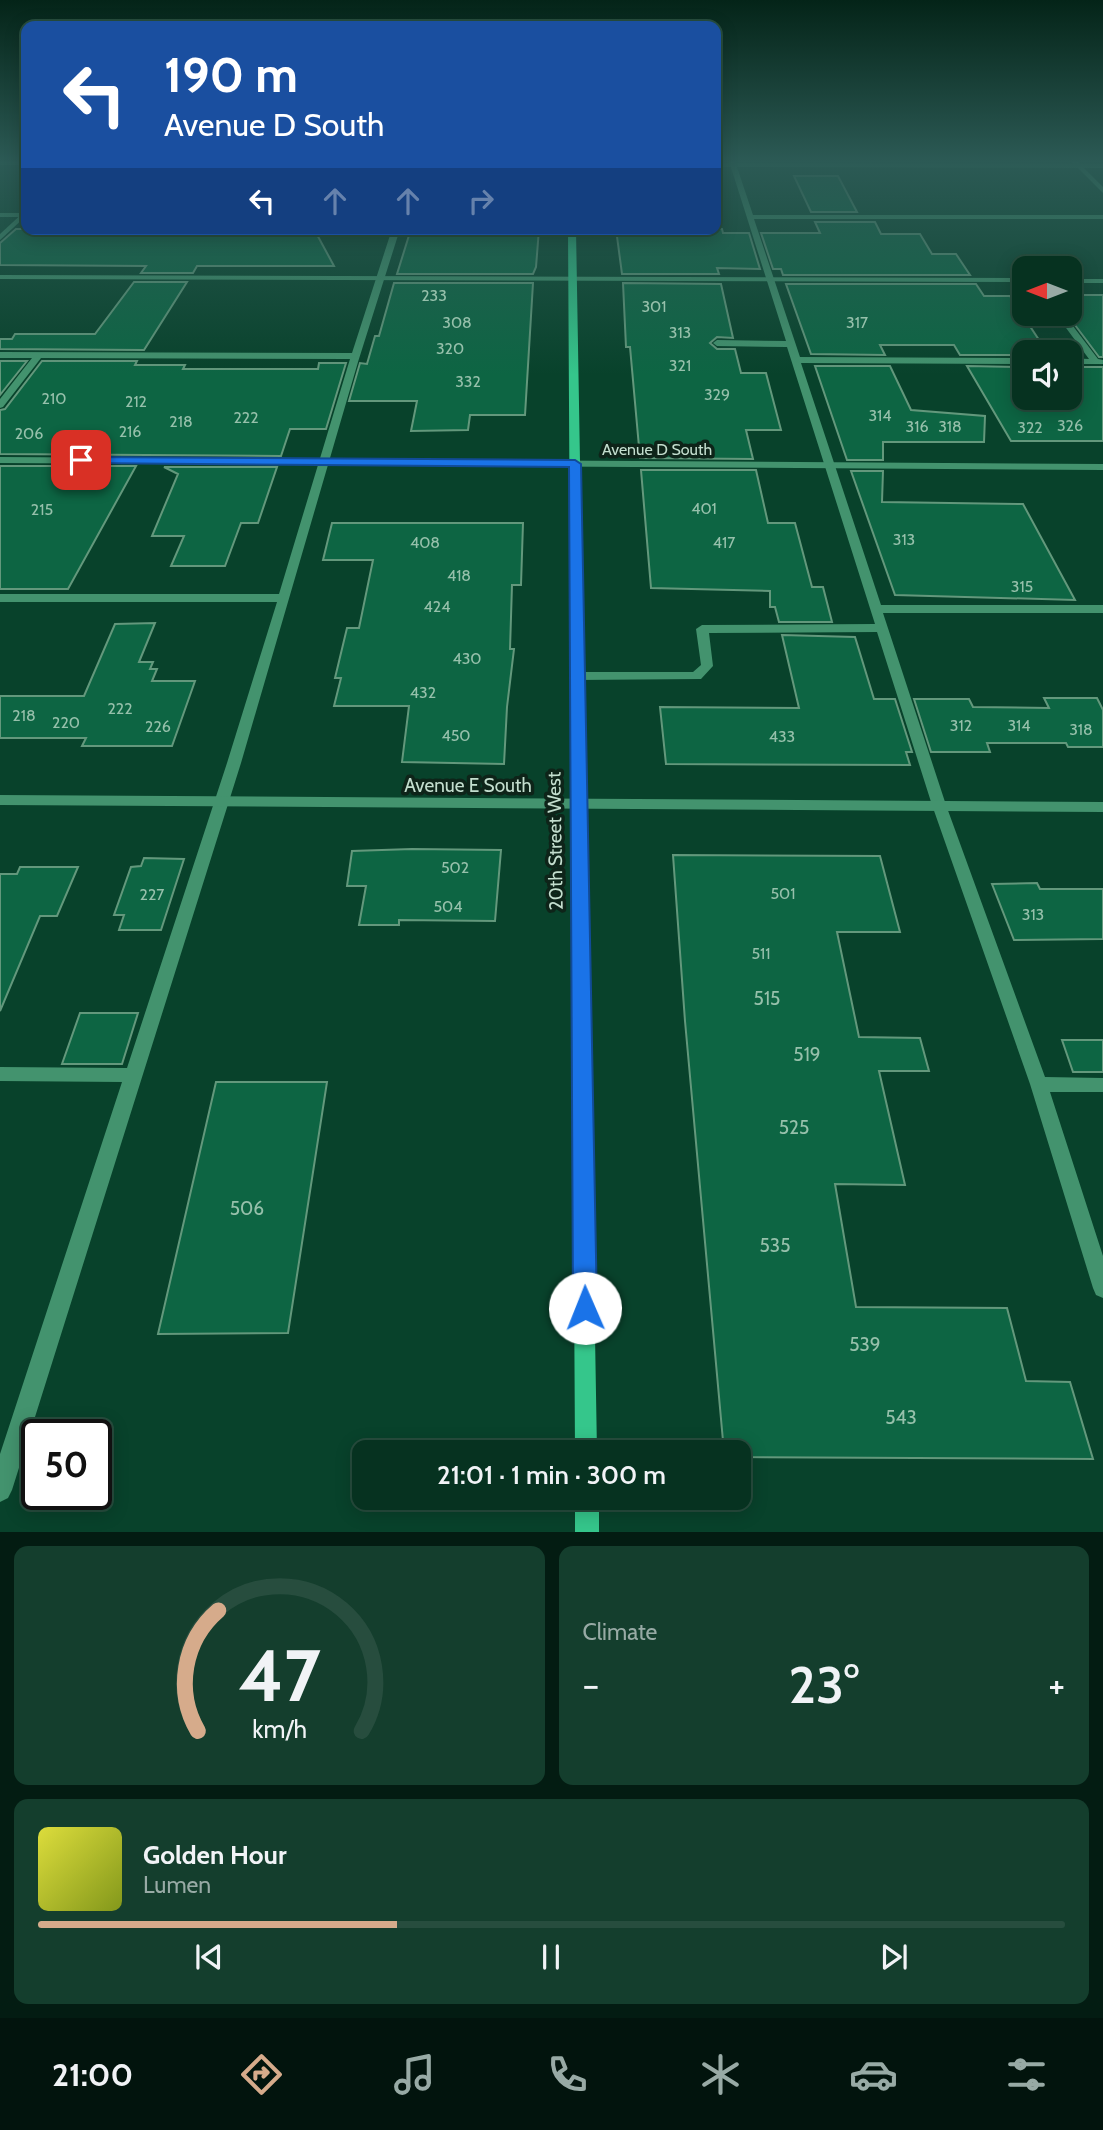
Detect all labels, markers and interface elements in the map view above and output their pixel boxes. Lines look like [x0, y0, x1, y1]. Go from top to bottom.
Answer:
text: 190 m [164, 45, 298, 104]
icon: left [49, 49, 140, 140]
text: Avenue D South [164, 105, 384, 144]
icon: left [243, 182, 281, 220]
icon: ahead [316, 182, 354, 220]
icon: ahead [389, 182, 427, 220]
icon: right [462, 182, 500, 220]
north arrow [1012, 256, 1082, 326]
map controls [1012, 256, 1082, 410]
house number: 233 [421, 286, 447, 305]
house number: 301 [641, 297, 667, 316]
house number: 308 [442, 313, 472, 332]
house number: 317 [846, 313, 868, 332]
house number: 313 [669, 323, 691, 342]
house number: 320 [436, 339, 464, 358]
button: sound [1012, 340, 1082, 410]
house number: 321 [669, 356, 691, 375]
house number: 332 [455, 372, 481, 391]
house number: 329 [704, 385, 730, 404]
house number: 210 [42, 389, 66, 408]
house number: 212 [125, 392, 147, 411]
house number: 314 [868, 406, 892, 425]
house number: 222 [233, 408, 259, 427]
house number: 218 [169, 412, 193, 431]
house number: 326 [1057, 416, 1083, 435]
house number: 316 [906, 417, 928, 436]
house number: 318 [938, 417, 962, 436]
house number: 322 [1017, 418, 1043, 437]
house number: 216 [119, 422, 141, 441]
house number: 206 [15, 424, 43, 443]
pin [51, 430, 111, 490]
street label: Avenue D South [602, 440, 712, 459]
icon: arrive [62, 441, 100, 479]
house number: 401 [691, 499, 717, 518]
house number: 215 [31, 500, 53, 519]
house number: 313 [893, 530, 915, 549]
house number: 408 [410, 533, 440, 552]
house number: 417 [713, 533, 735, 552]
house number: 418 [447, 566, 471, 585]
house number: 315 [1011, 577, 1033, 596]
house number: 424 [424, 597, 450, 616]
house number: 430 [452, 649, 482, 668]
house number: 432 [410, 683, 436, 702]
house number: 222 [107, 699, 133, 718]
house number: 218 [12, 706, 36, 725]
house number: 220 [52, 713, 80, 732]
house number: 312 [950, 716, 972, 735]
house number: 314 [1007, 716, 1031, 735]
house number: 226 [145, 717, 171, 736]
house number: 318 [1069, 720, 1093, 739]
house number: 450 [441, 726, 471, 745]
house number: 433 [769, 727, 795, 746]
street label: 20th Street West [542, 771, 568, 910]
street label: Avenue E South [404, 774, 532, 797]
house number: 502 [441, 858, 469, 877]
house number: 501 [770, 884, 796, 903]
house number: 227 [140, 885, 164, 904]
house number: 504 [433, 897, 463, 916]
house number: 313 [1022, 905, 1044, 924]
house number: 511 [751, 944, 771, 963]
house number: 515 [754, 987, 780, 1010]
house number: 519 [793, 1043, 821, 1066]
house number: 525 [779, 1116, 809, 1139]
house number: 506 [230, 1197, 264, 1220]
house number: 535 [760, 1234, 790, 1257]
position arrow [548, 1271, 622, 1345]
house number: 539 [849, 1333, 881, 1356]
house number: 543 [885, 1406, 917, 1429]
speed limit sign: 50 [21, 1419, 112, 1510]
text: 21:01 · 1 min · 300 m [437, 1459, 666, 1491]
text: Climate [583, 1618, 657, 1646]
text: 47 [238, 1632, 320, 1720]
text: 23° [788, 1653, 859, 1716]
text: − [583, 1661, 599, 1708]
text: + [1048, 1661, 1065, 1708]
text: km/h [252, 1714, 307, 1744]
text: Golden Hour [143, 1839, 286, 1871]
text: Lumen [143, 1871, 211, 1899]
icon: previous [190, 1938, 228, 1976]
icon: pause [532, 1938, 570, 1976]
icon: next [875, 1938, 913, 1976]
icon: directions [237, 2050, 286, 2099]
icon: music [390, 2050, 439, 2099]
icon: phone [543, 2050, 592, 2099]
icon: climate [696, 2050, 745, 2099]
icon: car [849, 2050, 898, 2099]
icon: filters [1002, 2050, 1051, 2099]
text: 21:00 [52, 2055, 133, 2094]

